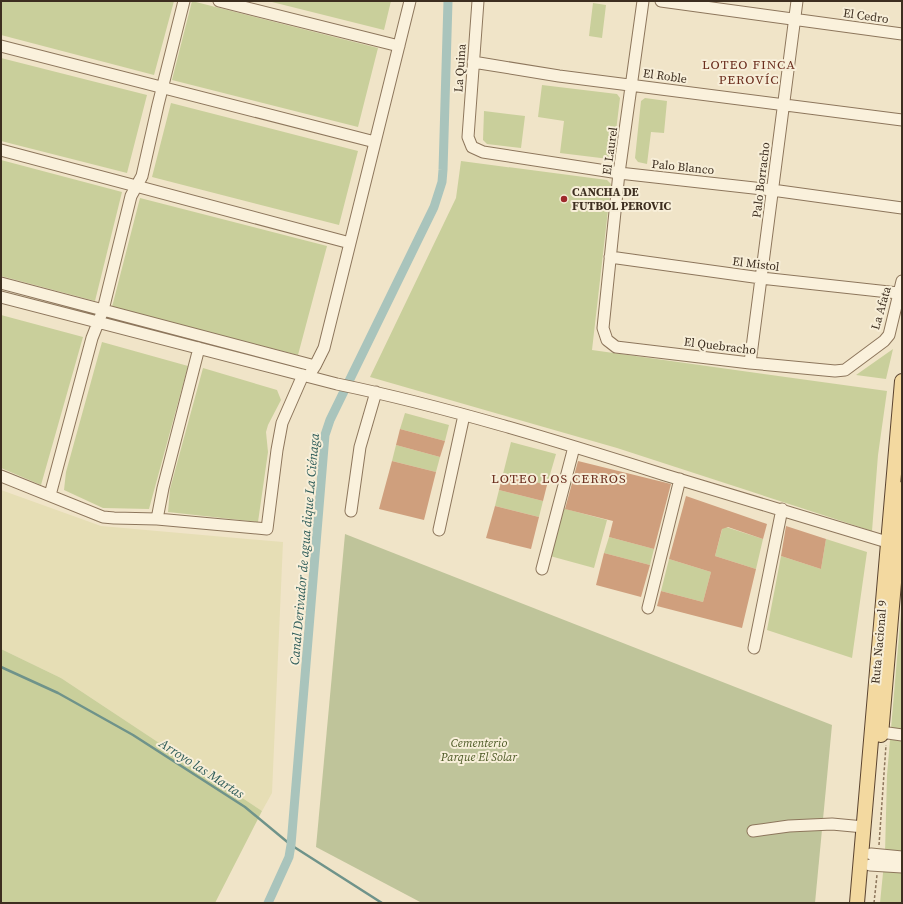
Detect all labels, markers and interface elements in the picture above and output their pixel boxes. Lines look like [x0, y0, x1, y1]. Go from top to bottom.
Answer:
street label: El Cedro [842, 5, 890, 27]
street label: La Quina [450, 42, 470, 93]
district label: LOTEO FINCA PEROVÍC [702, 56, 796, 88]
street label: El Roble [642, 65, 688, 87]
street label: El Laurel [599, 126, 621, 176]
street label: Palo Borracho [748, 141, 774, 219]
street label: Palo Blanco [651, 156, 715, 178]
place label: CANCHA DE FUTBOL PEROVIC [572, 184, 671, 214]
marker: CANCHA DE FUTBOL PEROVIC [559, 194, 569, 204]
street label: El Mistol [732, 253, 781, 275]
street label: La Afata [867, 284, 895, 332]
street label: El Quebracho [683, 334, 757, 358]
water label: Canal Derivador de agua dique La Ciénaga [286, 432, 323, 666]
district label: LOTEO LOS CERROS [491, 470, 627, 487]
street label: Ruta Nacional 9 [867, 599, 891, 685]
water label: Arroyo las Martas [155, 734, 248, 802]
park label: Cementerio Parque El Solar [440, 735, 518, 765]

